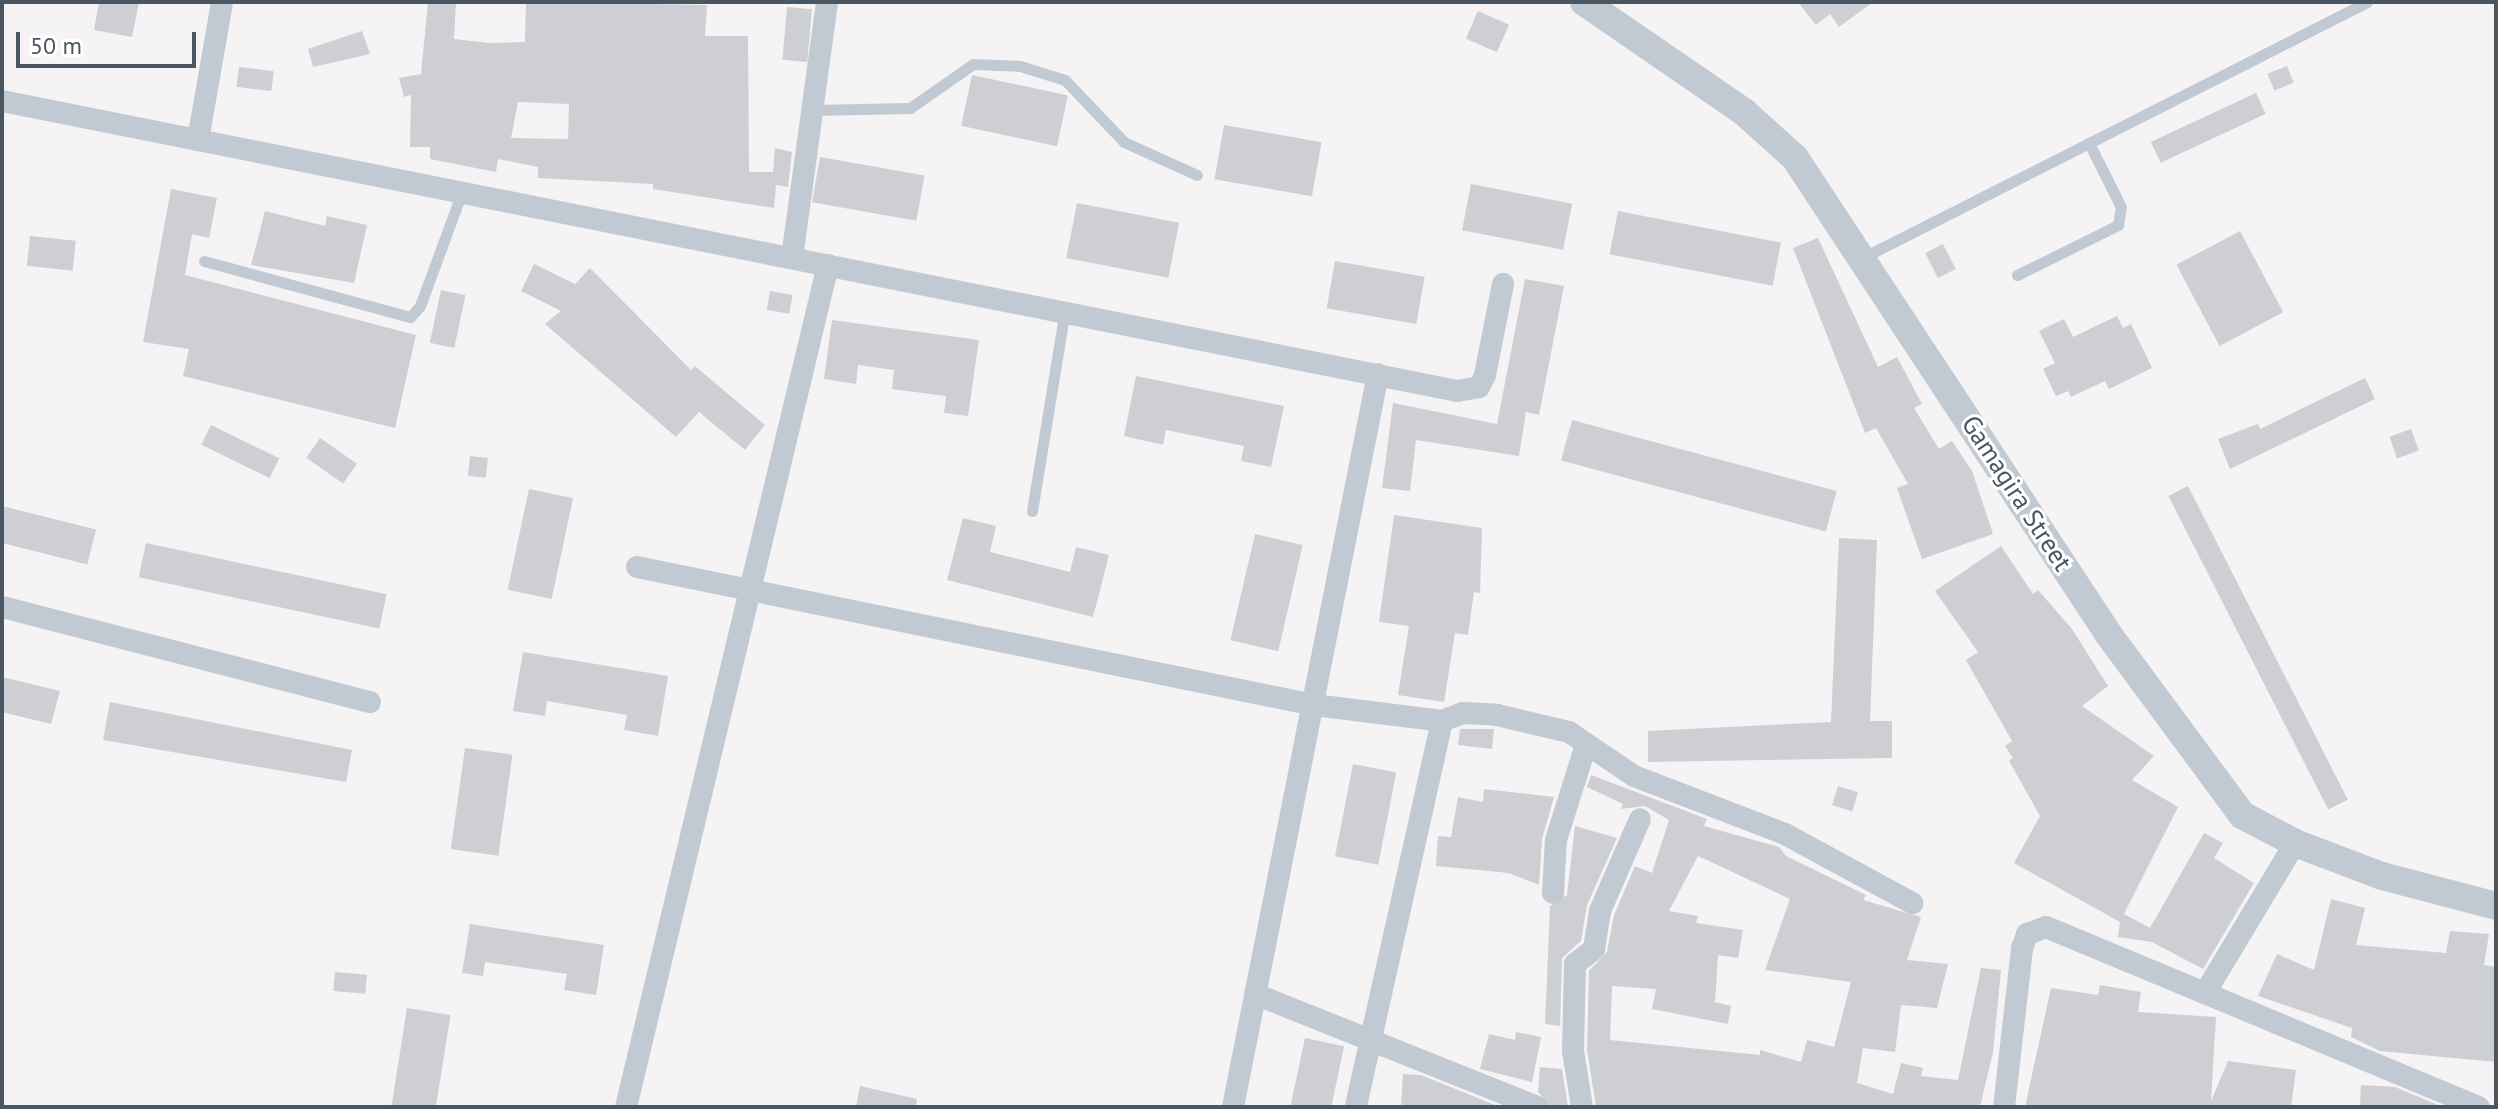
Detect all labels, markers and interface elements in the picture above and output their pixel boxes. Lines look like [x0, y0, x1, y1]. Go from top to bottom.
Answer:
scale bar [20, 16, 200, 66]
text: 50 m [30, 30, 82, 61]
street label: Gamagira Street [1955, 410, 2079, 576]

